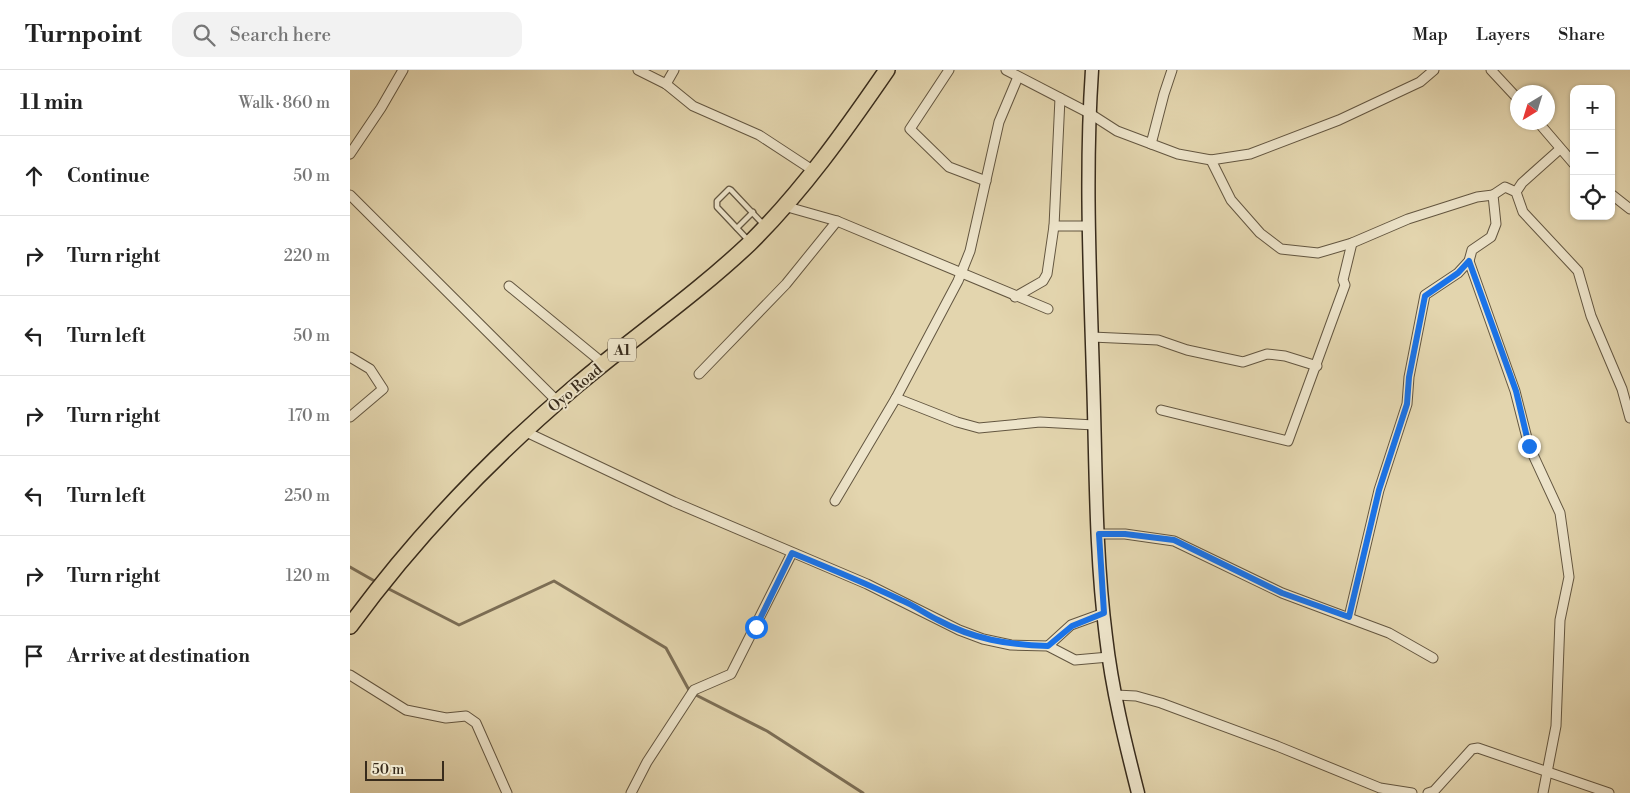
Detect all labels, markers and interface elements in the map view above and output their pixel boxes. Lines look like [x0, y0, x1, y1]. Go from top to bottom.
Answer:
search box [172, 12, 522, 57]
text: Turnpoint [25, 20, 142, 50]
icon: search [190, 21, 218, 49]
text: Search here [230, 23, 331, 47]
text: Map [1413, 23, 1448, 46]
text: Layers [1476, 23, 1530, 46]
text: Share [1558, 23, 1605, 46]
north arrow [1510, 85, 1555, 130]
map controls [1570, 85, 1615, 220]
button: + [1570, 85, 1615, 130]
text: 11 min [20, 90, 83, 116]
text: Walk · 860 m [239, 93, 330, 113]
button: − [1570, 130, 1615, 175]
icon: ahead [20, 162, 48, 190]
text: Continue [67, 164, 150, 188]
text: 50 m [293, 166, 330, 186]
button: locate [1570, 175, 1615, 220]
icon: right [20, 242, 48, 270]
text: Turn right [67, 244, 160, 268]
text: 220 m [284, 246, 330, 266]
icon: left [20, 322, 48, 350]
text: Turn left [67, 324, 146, 348]
text: 50 m [293, 326, 330, 346]
road number: A1 [608, 338, 636, 362]
street label: Oyo Road [544, 360, 607, 417]
icon: right [20, 402, 48, 430]
text: Turn right [67, 404, 160, 428]
text: 170 m [288, 406, 330, 426]
route end [1518, 435, 1541, 458]
icon: left [20, 482, 48, 510]
text: Turn left [67, 484, 146, 508]
text: 250 m [284, 486, 330, 506]
icon: right [20, 562, 48, 590]
text: Turn right [67, 564, 160, 588]
text: 120 m [286, 566, 330, 586]
route start [745, 616, 768, 639]
icon: arrive [20, 642, 48, 670]
text: Arrive at destination [67, 644, 250, 668]
scale bar [365, 758, 444, 781]
text: 50 m [372, 761, 404, 779]

